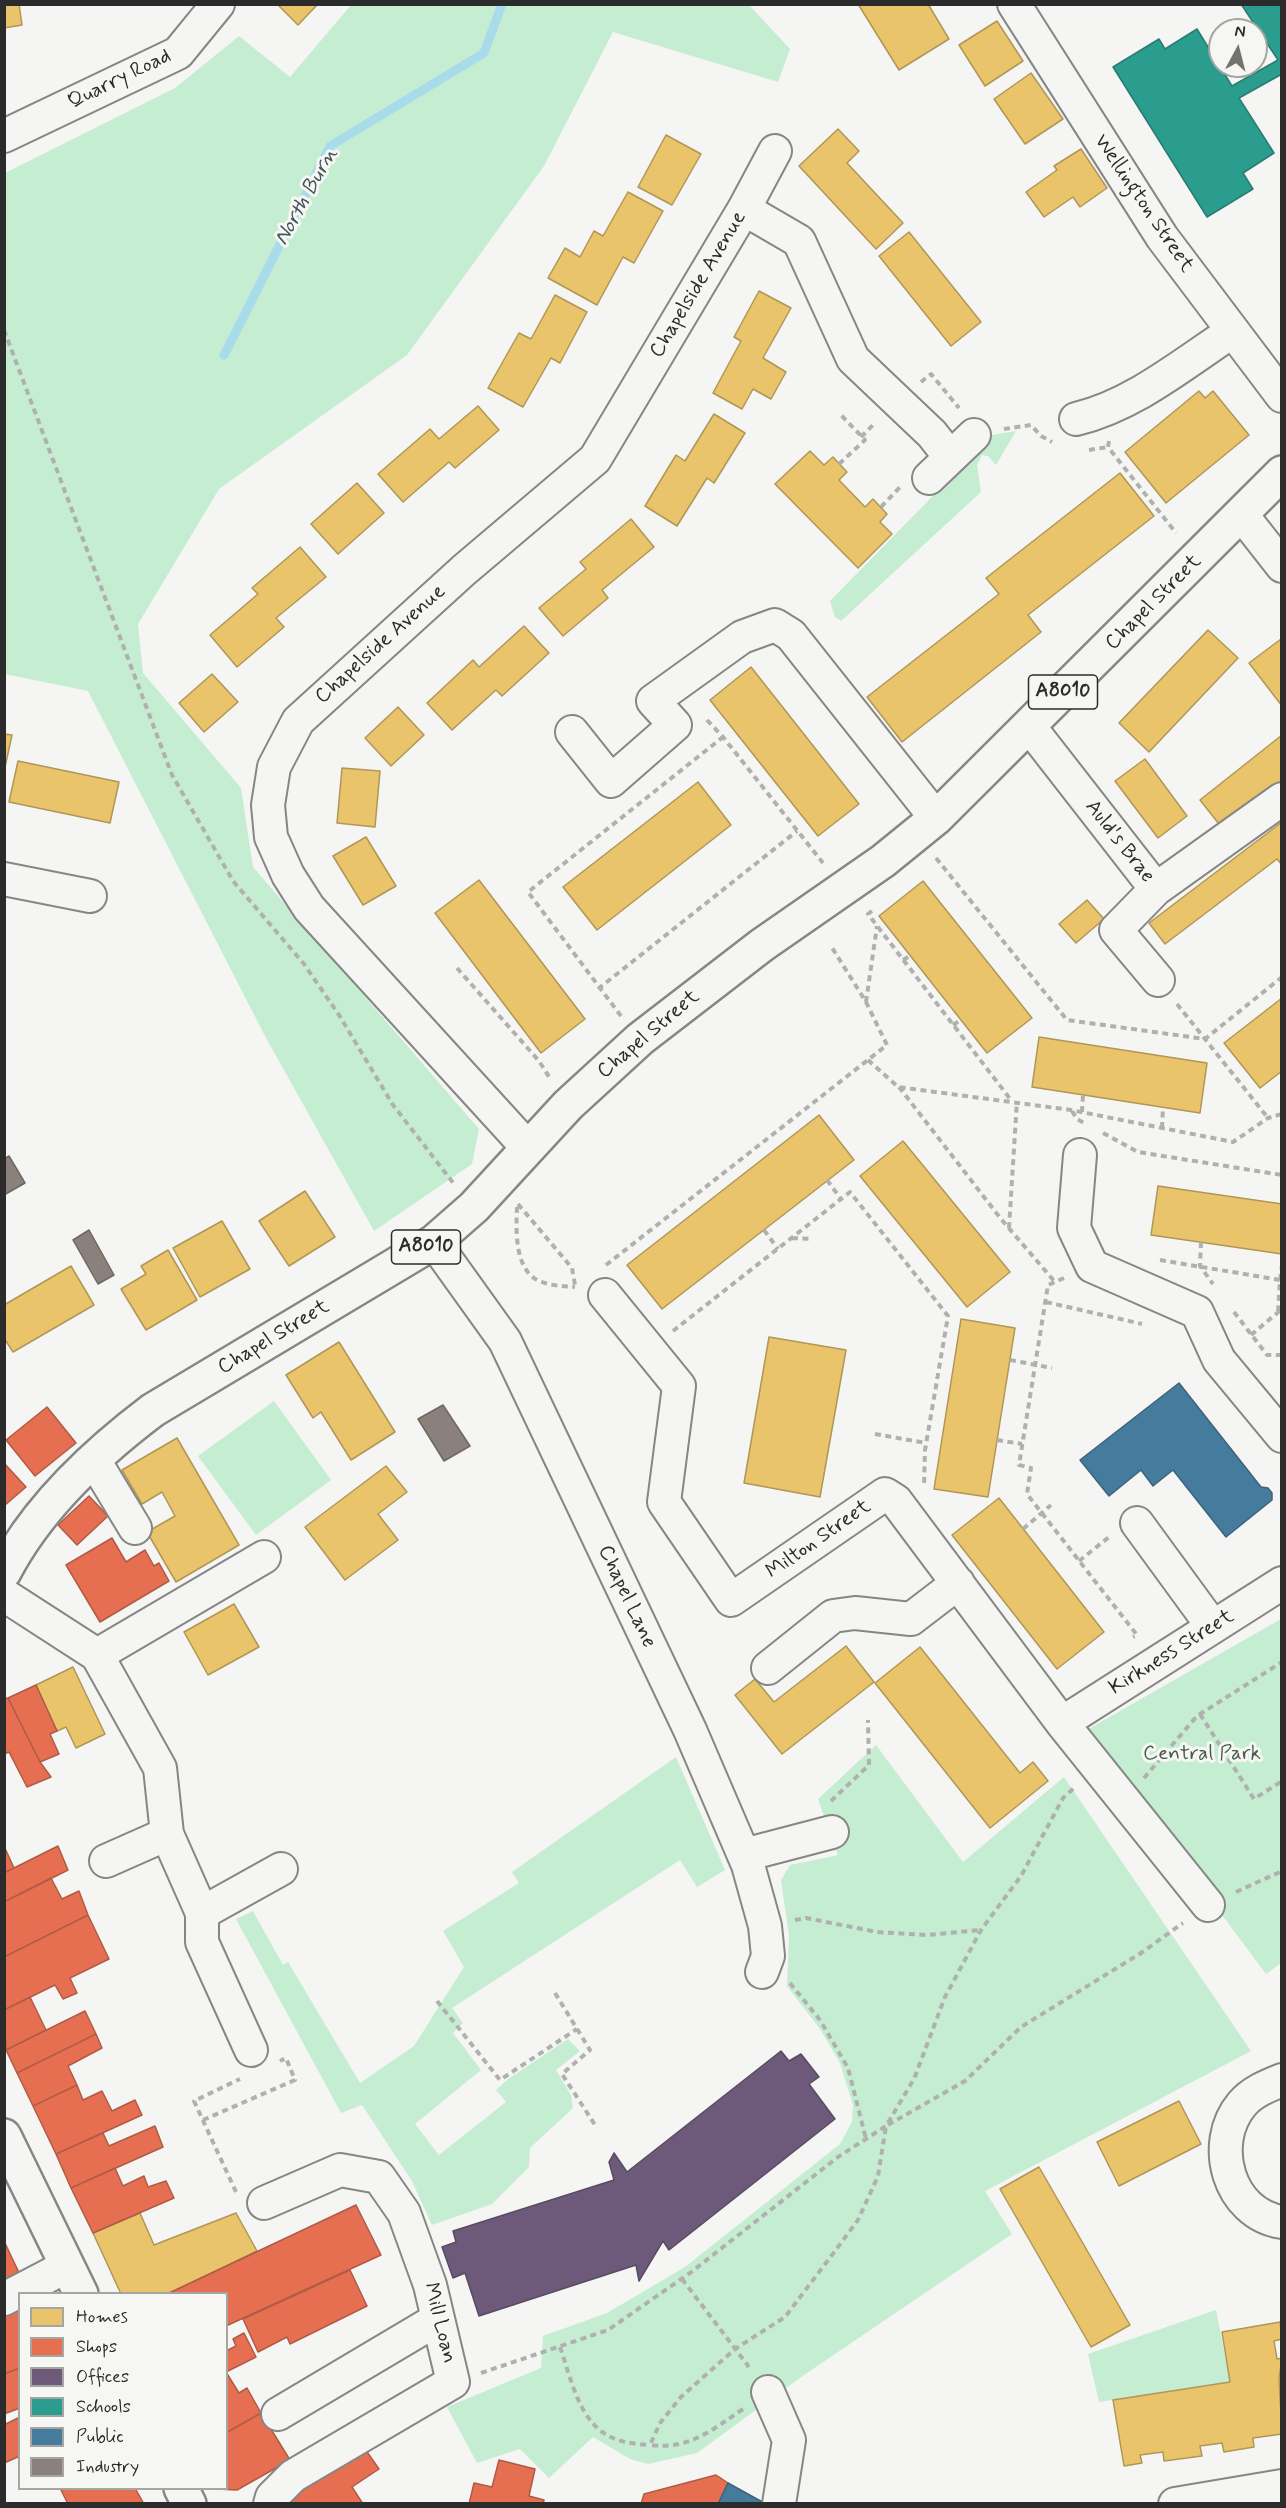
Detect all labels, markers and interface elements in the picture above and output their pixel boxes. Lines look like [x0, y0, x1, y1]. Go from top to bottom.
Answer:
north arrow [1208, 18, 1268, 78]
text: N [1233, 21, 1247, 43]
street label: Quarry Road [64, 44, 176, 116]
street label: Wellington Street [1088, 130, 1198, 278]
water label: North Burn [269, 144, 345, 250]
street label: Chapelside Avenue [645, 207, 753, 363]
street label: Chapel Street [1101, 550, 1207, 656]
street label: Chapelside Avenue [311, 580, 451, 710]
road number: A8010 [1028, 675, 1098, 709]
street label: Auld's Brae [1079, 795, 1159, 889]
street label: Chapel Street [593, 985, 705, 1085]
road number: A8010 [392, 1230, 460, 1264]
street label: Chapel Street [214, 1295, 334, 1381]
street label: Milton Street [762, 1495, 876, 1585]
street label: Chapel Lane [591, 1542, 661, 1652]
street label: Kirkness Street [1105, 1605, 1239, 1701]
park label: Central Park [1143, 1742, 1261, 1768]
street label: Mill Loan [417, 2280, 461, 2366]
legend [18, 2292, 228, 2490]
text: Homes [76, 2305, 128, 2329]
text: Shops [76, 2335, 117, 2359]
text: Offices [76, 2365, 129, 2389]
text: Schools [76, 2395, 131, 2419]
text: Public [76, 2425, 124, 2449]
text: Industry [76, 2455, 139, 2479]

